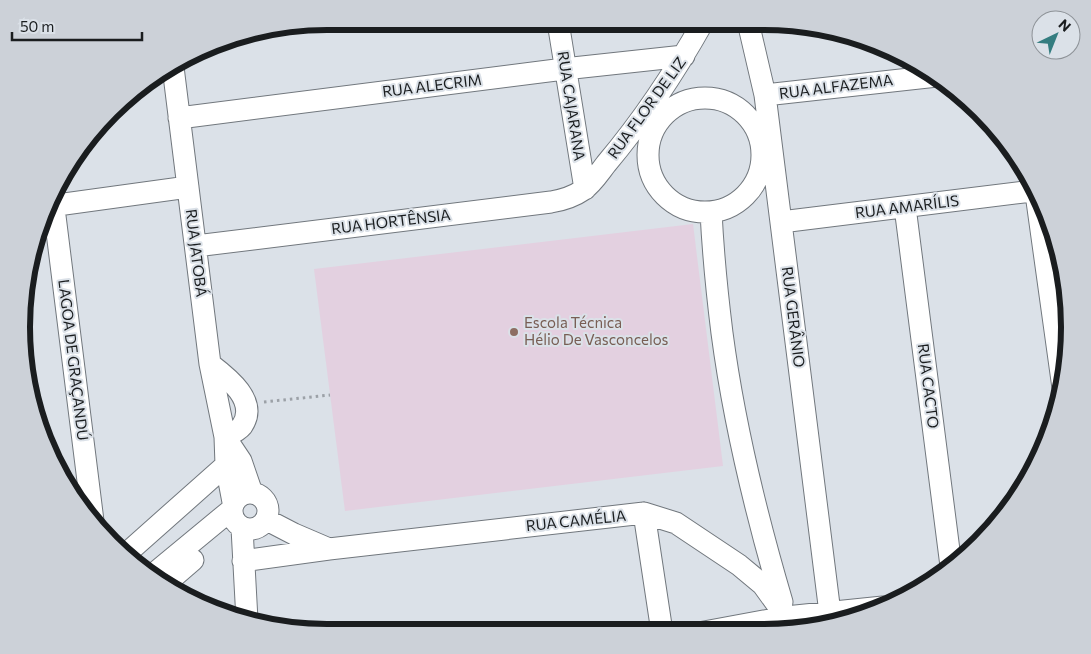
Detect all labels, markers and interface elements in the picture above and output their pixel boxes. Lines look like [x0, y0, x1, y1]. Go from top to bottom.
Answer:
scale bar [12, 10, 142, 42]
north arrow [1031, 10, 1081, 60]
text: N [1056, 15, 1075, 35]
text: 50 m [20, 17, 54, 35]
street label: RUA CAJARANA [554, 50, 590, 162]
street label: RUA FLOR DE LIZ [603, 53, 689, 162]
street label: RUA ALECRIM [381, 70, 483, 100]
street label: RUA ALFAZEMA [778, 70, 894, 102]
street label: RUA AMARÍLIS [854, 190, 960, 221]
street label: RUA HORTÊNSIA [330, 204, 451, 237]
street label: RUA JATOBÁ [183, 208, 212, 298]
street label: RUA GERÂNIO [779, 265, 810, 368]
street label: LAGOA DE GRAÇANDÚ [55, 278, 94, 441]
place label: Escola Técnica Hélio De Vasconcelos [524, 313, 669, 348]
marker: Escola Técnica Hélio De Vasconcelos [508, 326, 520, 338]
street label: RUA CACTO [915, 342, 943, 429]
street label: RUA CAMÉLIA [525, 505, 627, 534]

